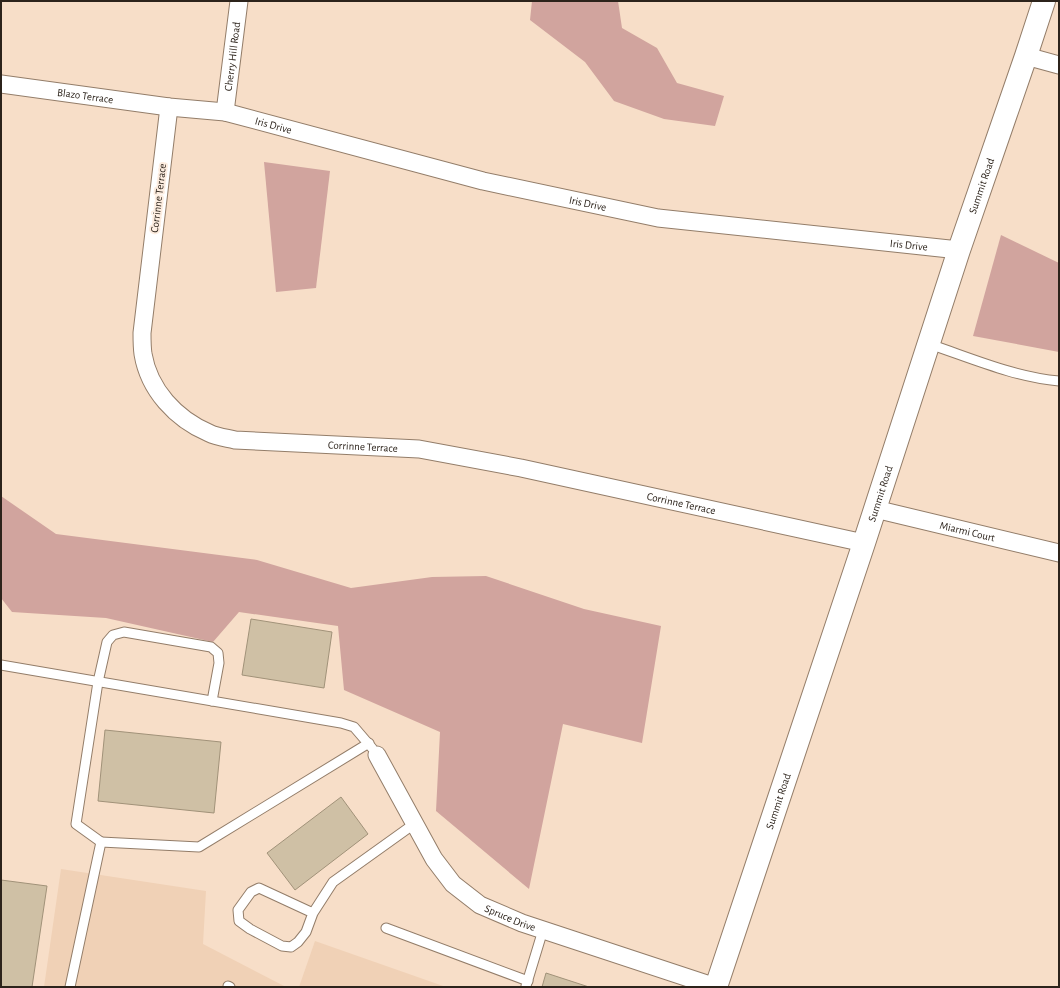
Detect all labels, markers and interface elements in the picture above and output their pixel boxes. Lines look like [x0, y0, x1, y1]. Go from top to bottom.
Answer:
street label: Cherry Hill Road [223, 21, 242, 92]
street label: Blazo Terrace [56, 87, 114, 105]
street label: Iris Drive [254, 115, 293, 136]
street label: Summit Road [967, 156, 996, 215]
street label: Corrinne Terrace [149, 163, 168, 233]
street label: Iris Drive [568, 194, 607, 213]
street label: Iris Drive [889, 238, 928, 253]
street label: Corrinne Terrace [328, 440, 398, 454]
street label: Summit Road [866, 464, 895, 523]
street label: Corrinne Terrace [646, 491, 717, 516]
street label: Miarmi Court [938, 520, 997, 544]
street label: Summit Road [764, 772, 793, 831]
street label: Spruce Drive [483, 903, 537, 933]

